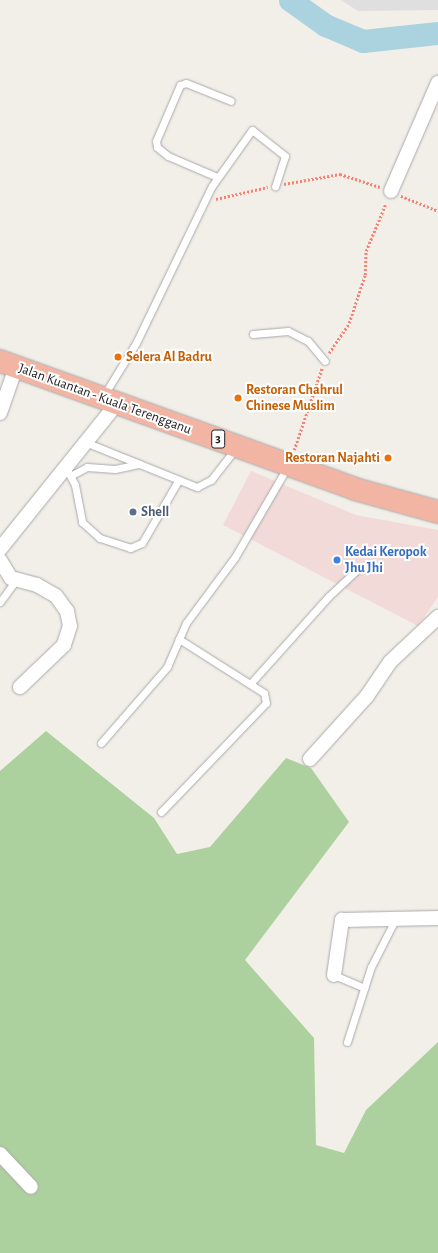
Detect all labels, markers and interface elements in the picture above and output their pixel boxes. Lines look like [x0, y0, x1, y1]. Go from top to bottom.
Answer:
place label: Selera Al Badru [126, 349, 212, 365]
marker: Selera Al Badru [113, 352, 123, 362]
street label: Jalan Kuantan - Kuala Terengganu [16, 360, 194, 438]
place label: Restoran Chahrul Chinese Muslim [246, 382, 343, 414]
marker: Restoran Chahrul Chinese Muslim [233, 393, 243, 403]
road number: 3 [211, 428, 225, 450]
place label: Restoran Najahti [285, 450, 380, 466]
marker: Restoran Najahti [383, 453, 393, 463]
place label: Shell [141, 504, 169, 520]
marker: Shell [128, 507, 138, 517]
place label: Kedai Keropok Jhu Jhi [345, 544, 427, 576]
marker: Kedai Keropok Jhu Jhi [332, 555, 342, 565]

